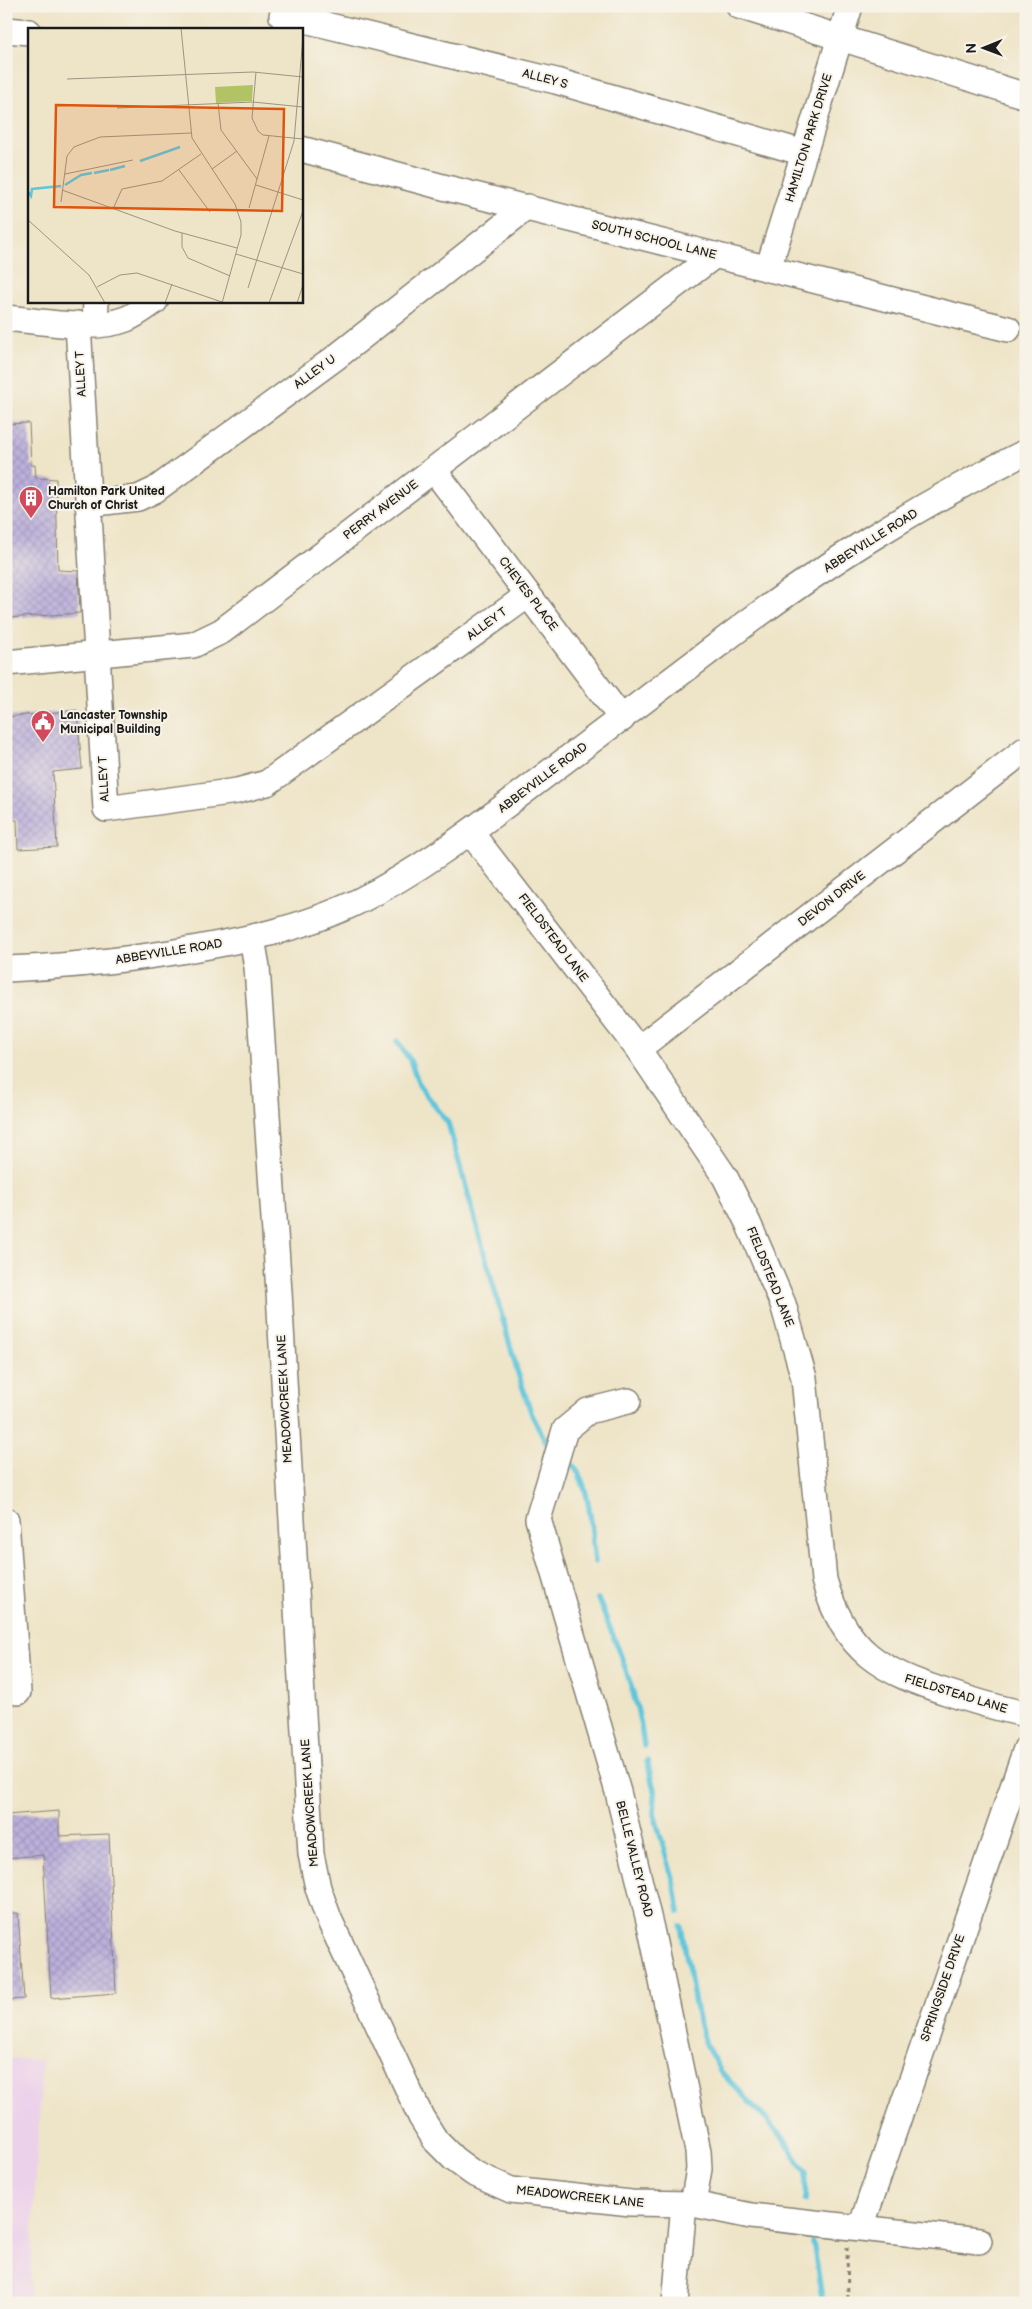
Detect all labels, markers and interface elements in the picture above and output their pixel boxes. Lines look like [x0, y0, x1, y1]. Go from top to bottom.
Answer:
north arrow [960, 22, 1010, 72]
inset map [28, 28, 302, 302]
text: N [963, 43, 980, 54]
street label: ALLEY S [521, 66, 569, 92]
street label: HAMILTON PARK DRIVE [782, 72, 836, 204]
street label: SOUTH SCHOOL LANE [590, 217, 718, 263]
street label: ALLEY T [72, 350, 90, 397]
street label: ALLEY U [291, 352, 339, 392]
street label: PERRY AVENUE [340, 477, 422, 543]
place label: Hamilton Park United Church of Christ [48, 484, 165, 513]
building icon: Hamilton Park United Church of Christ [18, 485, 44, 519]
street label: ABBEYVILLE ROAD [821, 506, 921, 576]
street label: CHEVES PLACE [495, 554, 561, 634]
street label: ALLEY T [464, 604, 511, 644]
place label: Lancaster Township Municipal Building [60, 708, 168, 737]
public building icon: Lancaster Township Municipal Building [30, 709, 56, 743]
street label: ABBEYVILLE ROAD [495, 739, 591, 817]
street label: ALLEY T [95, 755, 113, 802]
street label: DEVON DRIVE [795, 868, 869, 930]
street label: FIELDSTEAD LANE [515, 891, 591, 985]
street label: ABBEYVILLE ROAD [114, 936, 224, 968]
street label: FIELDSTEAD LANE [743, 1225, 797, 1330]
street label: MEADOWCREEK LANE [274, 1334, 296, 1464]
street label: FIELDSTEAD LANE [903, 1671, 1009, 1717]
street label: MEADOWCREEK LANE [298, 1738, 322, 1868]
street label: BELLE VALLEY ROAD [612, 1799, 656, 1919]
street label: SPRINGSIDE DRIVE [918, 1932, 968, 2044]
street label: MEADOWCREEK LANE [515, 2183, 645, 2211]

